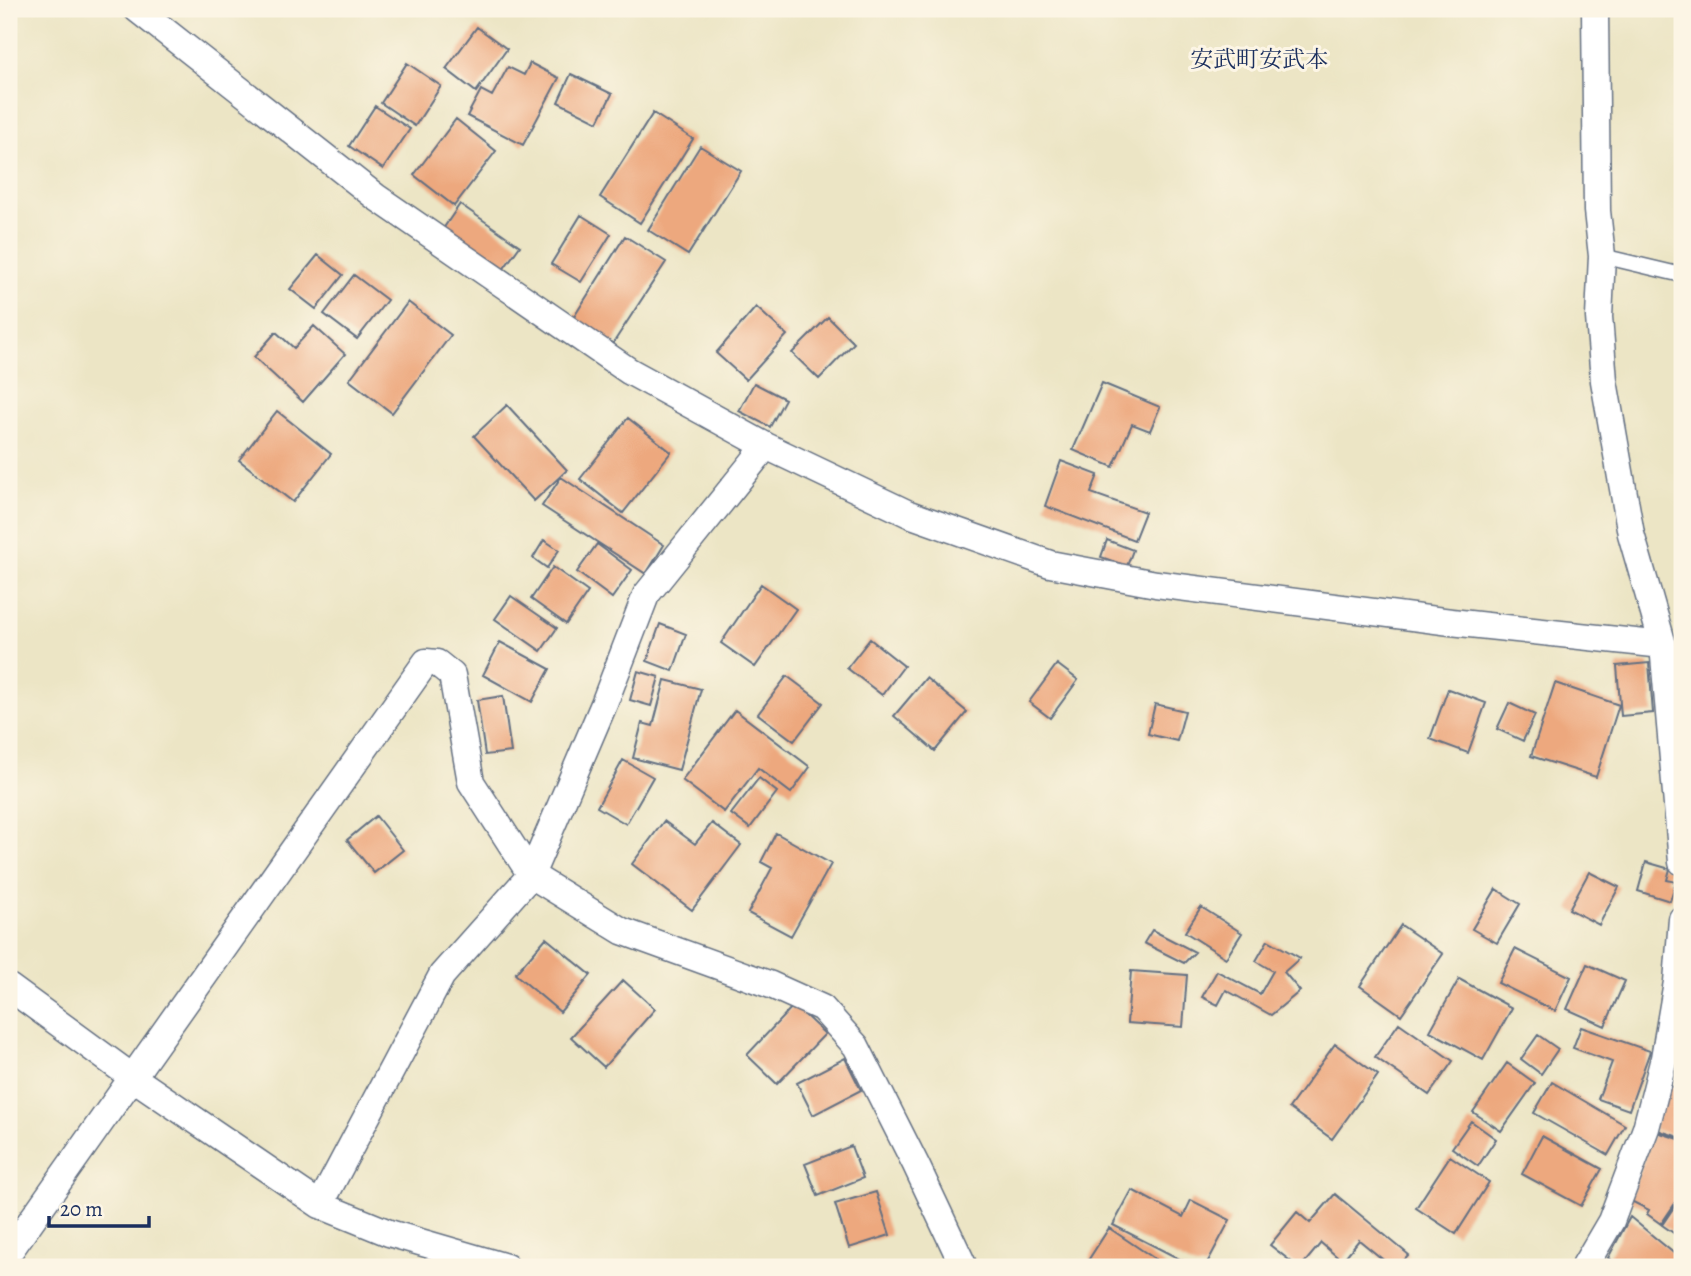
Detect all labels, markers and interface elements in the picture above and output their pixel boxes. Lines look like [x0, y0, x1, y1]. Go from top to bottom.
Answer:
district label: 安武町安武本 [1190, 44, 1328, 75]
scale bar [49, 1185, 149, 1229]
text: 20 m [60, 1195, 103, 1223]

